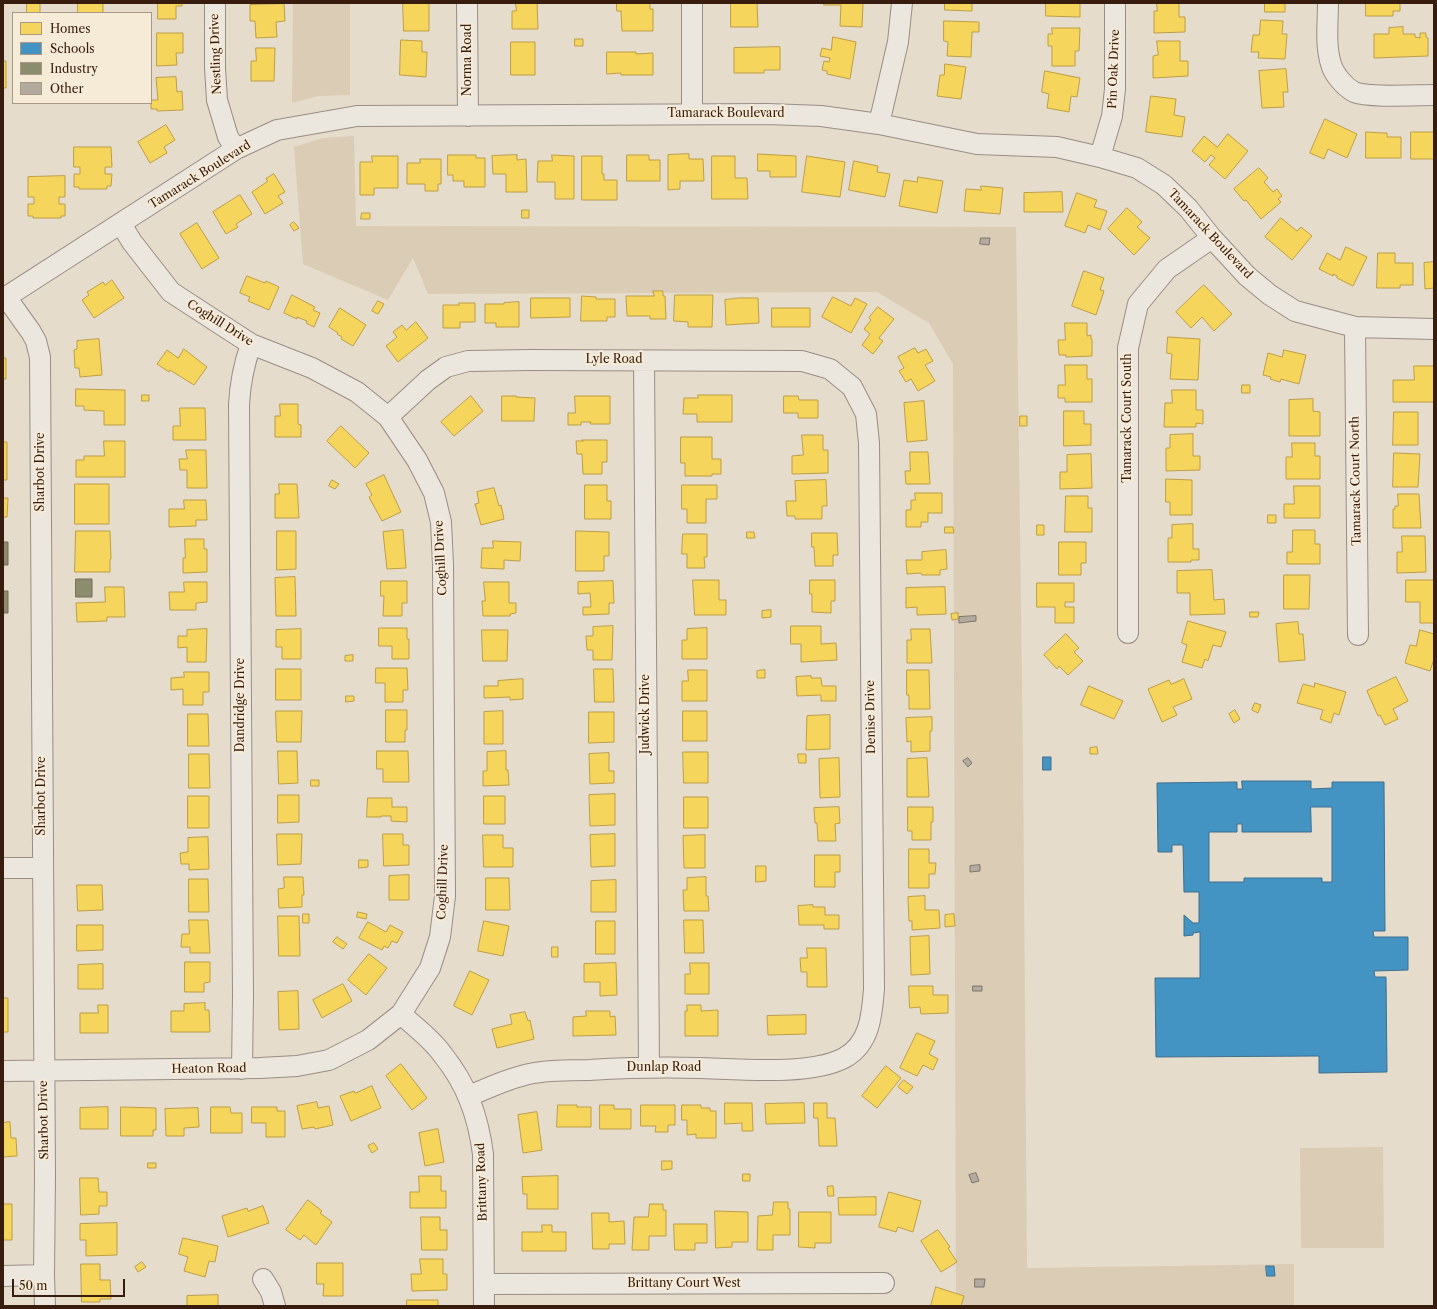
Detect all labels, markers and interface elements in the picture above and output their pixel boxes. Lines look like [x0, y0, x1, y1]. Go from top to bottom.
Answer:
legend [12, 12, 152, 104]
street label: Nestling Drive [207, 13, 225, 95]
text: Homes [50, 21, 90, 36]
street label: Norma Road [461, 24, 475, 96]
street label: Pin Oak Drive [1105, 29, 1123, 109]
text: Schools [50, 41, 95, 56]
text: Industry [50, 61, 98, 76]
text: Other [50, 81, 84, 96]
street label: Tamarack Boulevard [667, 107, 785, 121]
street label: Tamarack Boulevard [146, 138, 254, 212]
street label: Tamarack Boulevard [1165, 186, 1255, 282]
street label: Coghill Drive [184, 297, 256, 349]
street label: Lyle Road [585, 353, 643, 367]
street label: Tamarack Court South [1121, 353, 1135, 483]
street label: Tamarack Court North [1348, 416, 1364, 546]
street label: Sharbot Drive [34, 432, 48, 512]
street label: Coghill Drive [432, 520, 450, 596]
street label: Dandridge Drive [234, 658, 248, 752]
street label: Judwick Drive [639, 674, 653, 754]
street label: Denise Drive [863, 680, 879, 754]
street label: Sharbot Drive [35, 756, 49, 836]
street label: Coghill Drive [434, 844, 452, 920]
street label: Heaton Road [171, 1061, 247, 1077]
street label: Dunlap Road [627, 1061, 701, 1075]
street label: Sharbot Drive [36, 1080, 52, 1160]
street label: Brittany Road [473, 1142, 491, 1222]
scale bar [14, 1271, 127, 1297]
street label: Brittany Court West [627, 1277, 741, 1291]
text: 50 m [19, 1278, 48, 1293]

